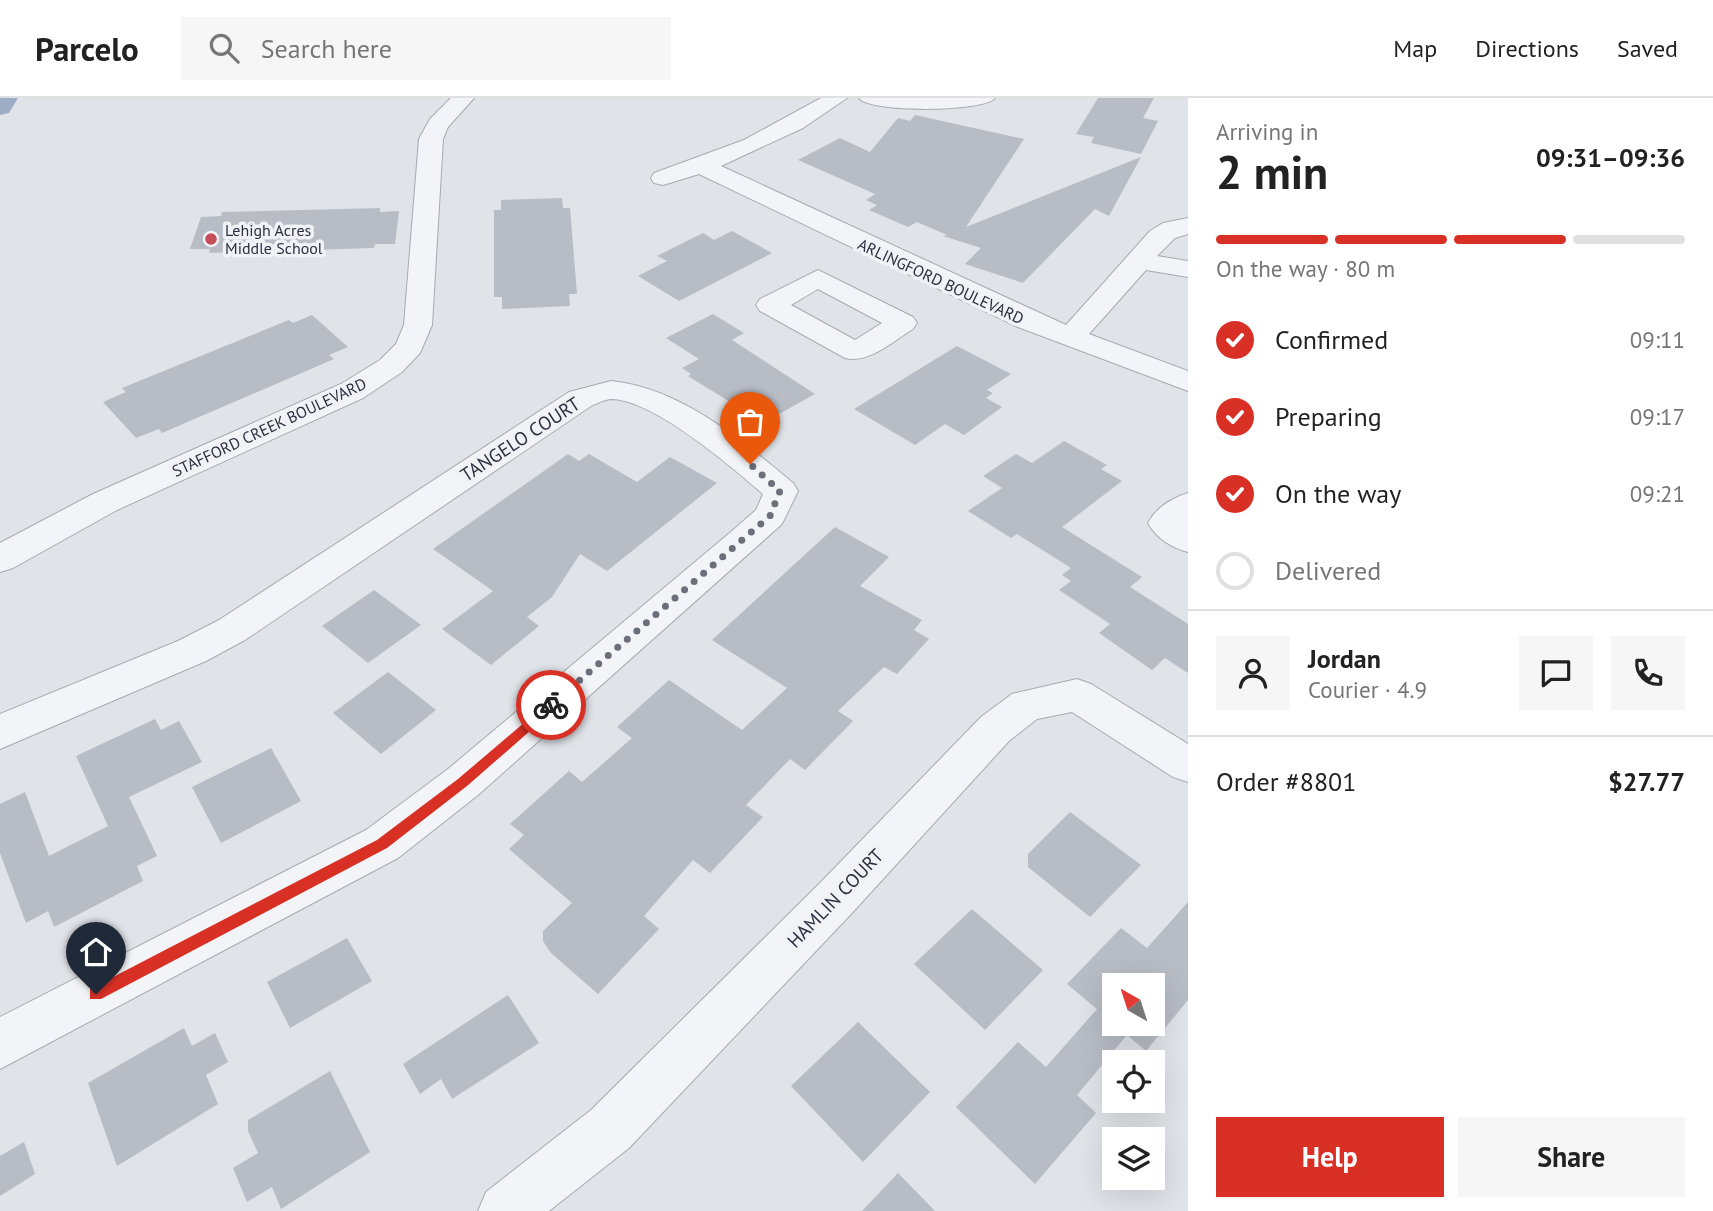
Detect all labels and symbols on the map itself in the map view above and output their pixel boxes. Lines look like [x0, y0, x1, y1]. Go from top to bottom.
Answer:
place label: Lehigh Acres Middle School [225, 220, 323, 258]
marker: Lehigh Acres Middle School [203, 231, 219, 247]
street label: ARLINGFORD BOULEVARD [855, 234, 1027, 328]
street label: STAFFORD CREEK BOULEVARD [169, 373, 369, 481]
street label: TANGELO COURT [456, 391, 585, 487]
pin [720, 392, 780, 464]
courier [516, 670, 586, 740]
street label: HAMLIN COURT [782, 843, 889, 953]
pin [66, 922, 126, 994]
north arrow [1102, 973, 1166, 1036]

